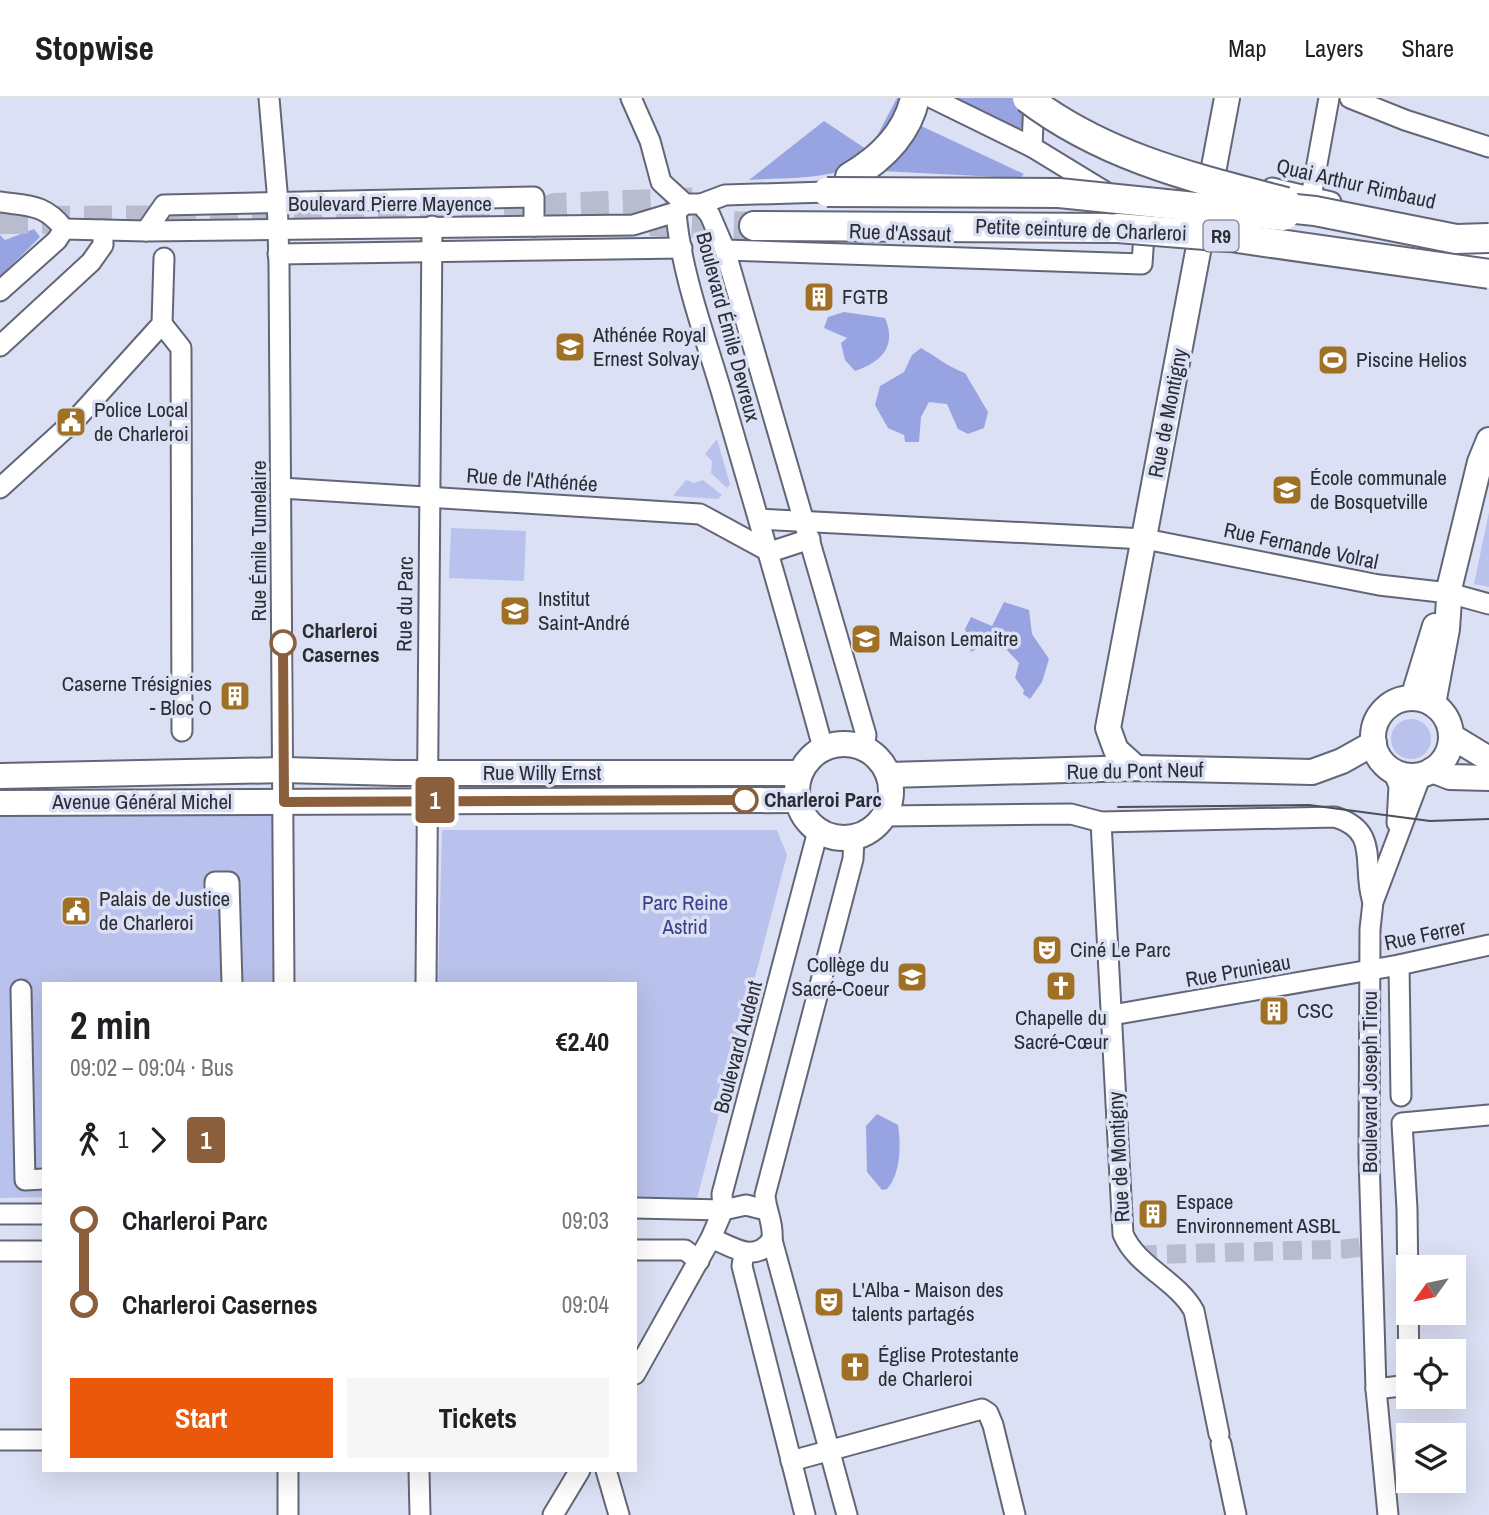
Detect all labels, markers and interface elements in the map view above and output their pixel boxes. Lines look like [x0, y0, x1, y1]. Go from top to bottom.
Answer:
text: Stopwise [35, 26, 154, 70]
text: Map [1228, 32, 1266, 64]
text: Layers [1304, 32, 1363, 64]
text: Share [1401, 32, 1454, 64]
street label: Quai Arthur Rimbaud [1274, 151, 1439, 216]
street label: Boulevard Pierre Mayence [288, 189, 492, 218]
street label: Petite ceinture de Charleroi [975, 211, 1187, 248]
street label: Rue d'Assaut [849, 216, 952, 249]
road number: R9 [1204, 220, 1238, 252]
street label: Boulevard Émile Devreux [689, 229, 768, 425]
building icon: FGTB [802, 280, 836, 314]
place label: FGTB [842, 282, 888, 311]
place label: Athénée Royal Ernest Solvay [592, 320, 706, 373]
school or university icon: Athénée Royal Ernest Solvay [553, 330, 587, 364]
sports icon: Piscine Helios [1316, 343, 1350, 377]
street label: Rue de Montigny [1141, 345, 1194, 480]
place label: Piscine Helios [1356, 345, 1467, 374]
place label: Police Local de Charleroi [94, 395, 189, 448]
public building icon: Police Local de Charleroi [54, 405, 88, 439]
street label: Rue de l'Athénée [465, 460, 599, 499]
street label: Rue Émile Tumelaire [244, 461, 273, 621]
place label: École communale de Bosquetville [1310, 463, 1447, 516]
school or university icon: École communale de Bosquetville [1270, 473, 1304, 507]
street label: Rue Fernande Volral [1221, 515, 1381, 576]
street label: Rue du Parc [389, 556, 420, 652]
place label: Institut Saint-André [538, 584, 630, 637]
school or university icon: Institut Saint-André [498, 594, 532, 628]
place label: Charleroi Casernes [302, 616, 380, 669]
school or university icon: Maison Lemaitre [849, 622, 883, 656]
place label: Maison Lemaitre [889, 624, 1018, 653]
marker: Charleroi Casernes [270, 630, 296, 656]
place label: Caserne Trésignies - Bloc O [62, 669, 212, 722]
building icon: Caserne Trésignies - Bloc O [218, 679, 252, 713]
street label: Rue du Pont Neuf [1066, 755, 1204, 786]
street label: Rue Willy Ernst [483, 758, 602, 787]
line badge: 1 [412, 777, 458, 823]
text: 1 [430, 784, 440, 816]
place label: Charleroi Parc [764, 785, 882, 814]
street label: Avenue Général Michel [51, 787, 232, 816]
marker: Charleroi Parc [732, 787, 758, 813]
place label: Palais de Justice de Charleroi [99, 884, 230, 937]
park label: Parc Reine Astrid [642, 888, 728, 941]
public building icon: Palais de Justice de Charleroi [59, 894, 93, 928]
street label: Rue Ferrer [1382, 912, 1468, 957]
theatre icon: Ciné Le Parc [1030, 933, 1064, 967]
place label: Ciné Le Parc [1070, 935, 1171, 964]
street label: Rue Prunieau [1183, 947, 1293, 994]
place label: Collège du Sacré-Coeur [791, 950, 889, 1003]
school or university icon: Collège du Sacré-Coeur [895, 960, 929, 994]
church icon: Chapelle du Sacré-Cœur [1044, 969, 1078, 1003]
street label: Boulevard Audent [706, 977, 769, 1116]
street label: Boulevard Joseph Tirou [1355, 991, 1384, 1173]
building icon: CSC [1257, 994, 1291, 1028]
place label: CSC [1297, 996, 1333, 1025]
text: 2 min [70, 1000, 151, 1051]
place label: Chapelle du Sacré-Cœur [1014, 1003, 1109, 1056]
text: €2.40 [556, 1024, 609, 1059]
text: 09:02 – 09:04 · Bus [70, 1052, 234, 1083]
street label: Rue de Montigny [1101, 1090, 1136, 1223]
icon: walk [70, 1121, 108, 1159]
icon: forward [139, 1121, 177, 1159]
text: 1 [118, 1124, 129, 1155]
text: 1 [201, 1124, 211, 1156]
place label: Espace Environnement ASBL [1176, 1187, 1341, 1240]
building icon: Espace Environnement ASBL [1136, 1197, 1170, 1231]
text: Charleroi Parc [122, 1203, 268, 1238]
text: 09:03 [562, 1205, 609, 1236]
north arrow [1396, 1255, 1466, 1325]
map controls [1396, 1255, 1466, 1493]
place label: L'Alba - Maison des talents partagés [852, 1275, 1004, 1328]
theatre icon: L'Alba - Maison des talents partagés [812, 1285, 846, 1319]
text: Charleroi Casernes [122, 1287, 318, 1322]
text: 09:04 [562, 1289, 609, 1320]
button: locate [1396, 1339, 1466, 1409]
place label: Église Protestante de Charleroi [878, 1340, 1019, 1393]
church icon: Église Protestante de Charleroi [838, 1350, 872, 1384]
button: Start [70, 1378, 333, 1458]
button: Tickets [347, 1378, 609, 1458]
button: layers [1396, 1423, 1466, 1493]

